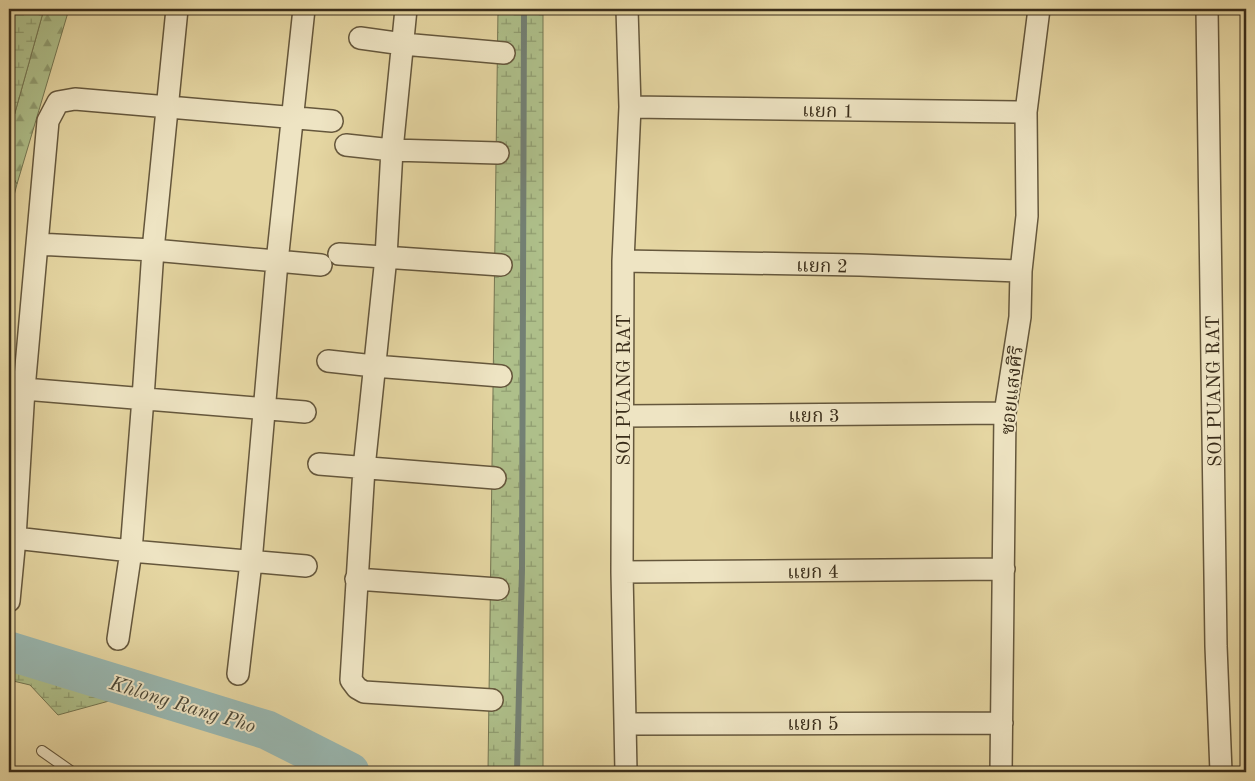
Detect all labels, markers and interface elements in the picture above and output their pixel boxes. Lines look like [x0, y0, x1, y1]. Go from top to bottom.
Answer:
street label: แยก 1 [802, 103, 854, 122]
street label: แยก 2 [796, 258, 848, 277]
street label: SOI PUANG RAT [616, 314, 635, 466]
street label: SOI PUANG RAT [1205, 315, 1226, 467]
street label: ซอยแสงศิริ [998, 345, 1028, 436]
street label: แยก 3 [788, 408, 840, 427]
street label: แยก 4 [787, 564, 839, 583]
water label: Khlong Rang Pho [106, 674, 258, 738]
street label: แยก 5 [787, 716, 839, 735]

